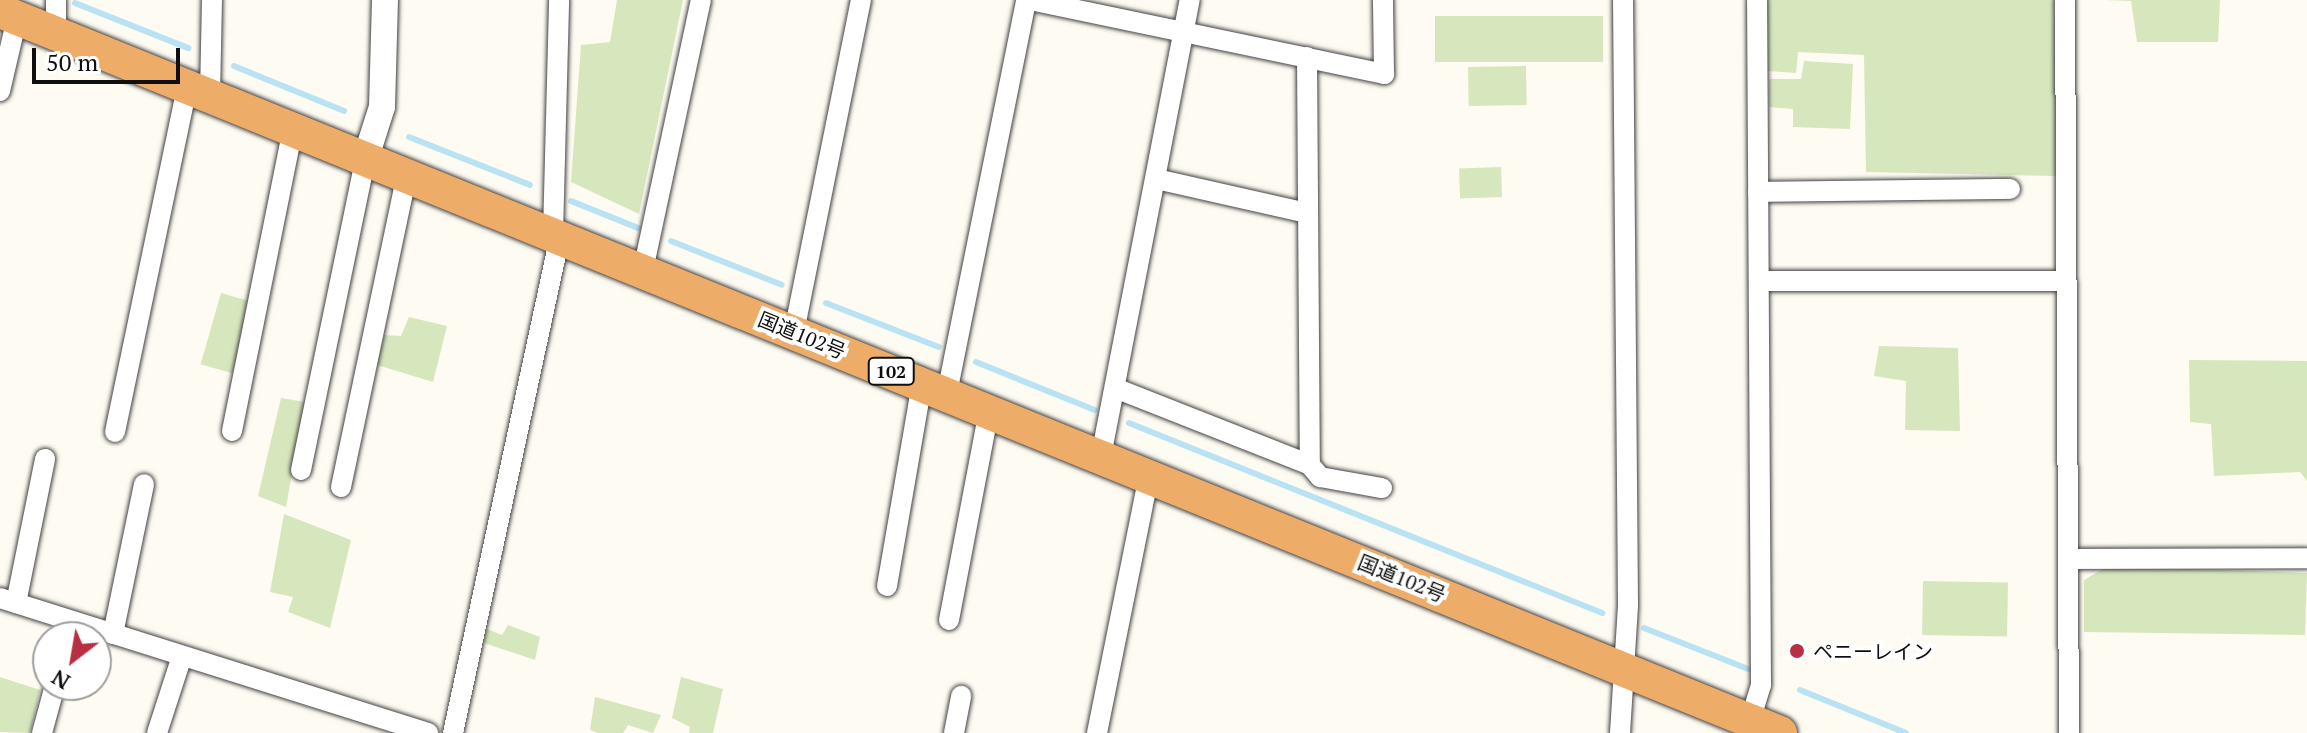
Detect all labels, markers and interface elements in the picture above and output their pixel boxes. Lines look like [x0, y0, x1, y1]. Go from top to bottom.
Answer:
scale bar [36, 32, 184, 82]
text: 50 m [46, 46, 98, 78]
street label: 国道102号 [755, 307, 849, 363]
road number: 102 [867, 357, 915, 385]
street label: 国道102号 [1355, 550, 1449, 606]
north arrow [32, 621, 112, 701]
place label: ペニーレイン [1813, 639, 1933, 663]
marker: ペニーレイン [1788, 642, 1806, 660]
text: N [46, 664, 75, 697]

